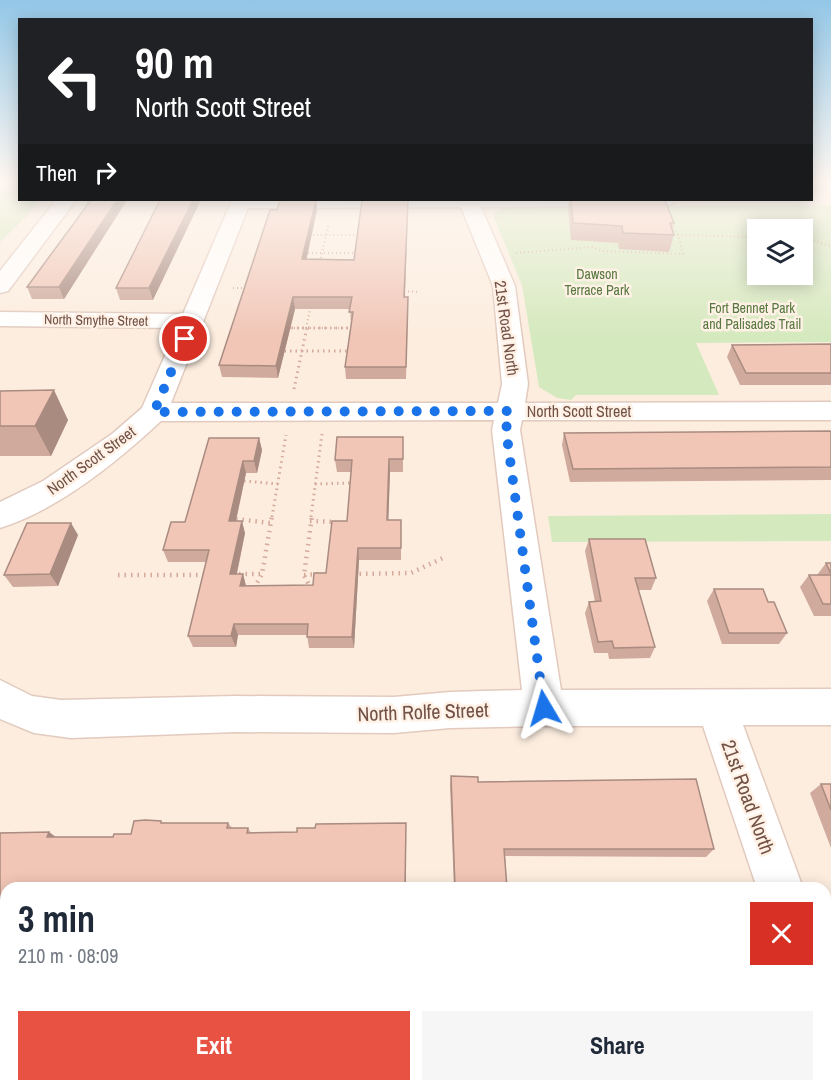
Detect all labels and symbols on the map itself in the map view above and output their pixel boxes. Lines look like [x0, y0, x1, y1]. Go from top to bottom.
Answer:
park label: Dawson Terrace Park [564, 265, 630, 299]
street label: 21st Road North [489, 279, 525, 377]
park label: Fort Bennet Park and Palisades Trail [703, 299, 801, 333]
street label: North Smythe Street [44, 310, 148, 330]
pin [159, 313, 210, 364]
street label: North Scott Street [527, 400, 631, 422]
street label: North Scott Street [42, 420, 140, 500]
position arrow [512, 676, 576, 740]
street label: North Rolfe Street [357, 696, 489, 727]
street label: 21st Road North [715, 736, 782, 858]

